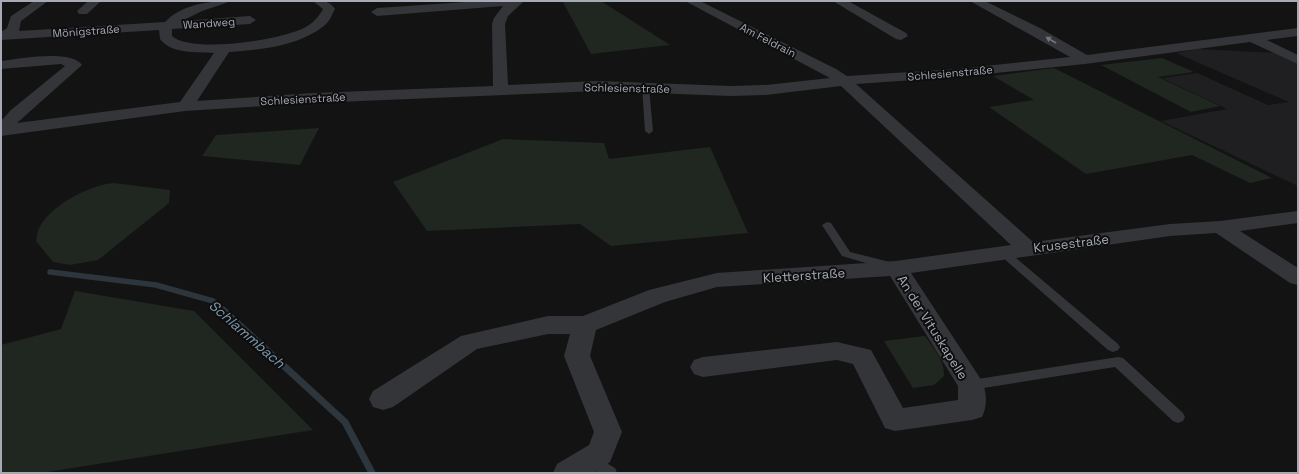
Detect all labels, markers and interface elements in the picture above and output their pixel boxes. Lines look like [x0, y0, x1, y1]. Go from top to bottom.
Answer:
street label: Wandweg [183, 14, 235, 32]
street label: Am Feldrain [738, 20, 798, 60]
street label: Mönigstraße [52, 22, 120, 40]
one-way arrow [1045, 37, 1057, 44]
street label: Schlesienstraße [907, 62, 993, 84]
street label: Schlesienstraße [584, 80, 670, 96]
street label: Schlesienstraße [260, 90, 346, 108]
street label: Krusestraße [1032, 230, 1110, 257]
street label: Kletterstraße [762, 264, 846, 287]
street label: An der Vituskapelle [894, 272, 972, 383]
water label: Schlammbach [205, 296, 289, 372]

